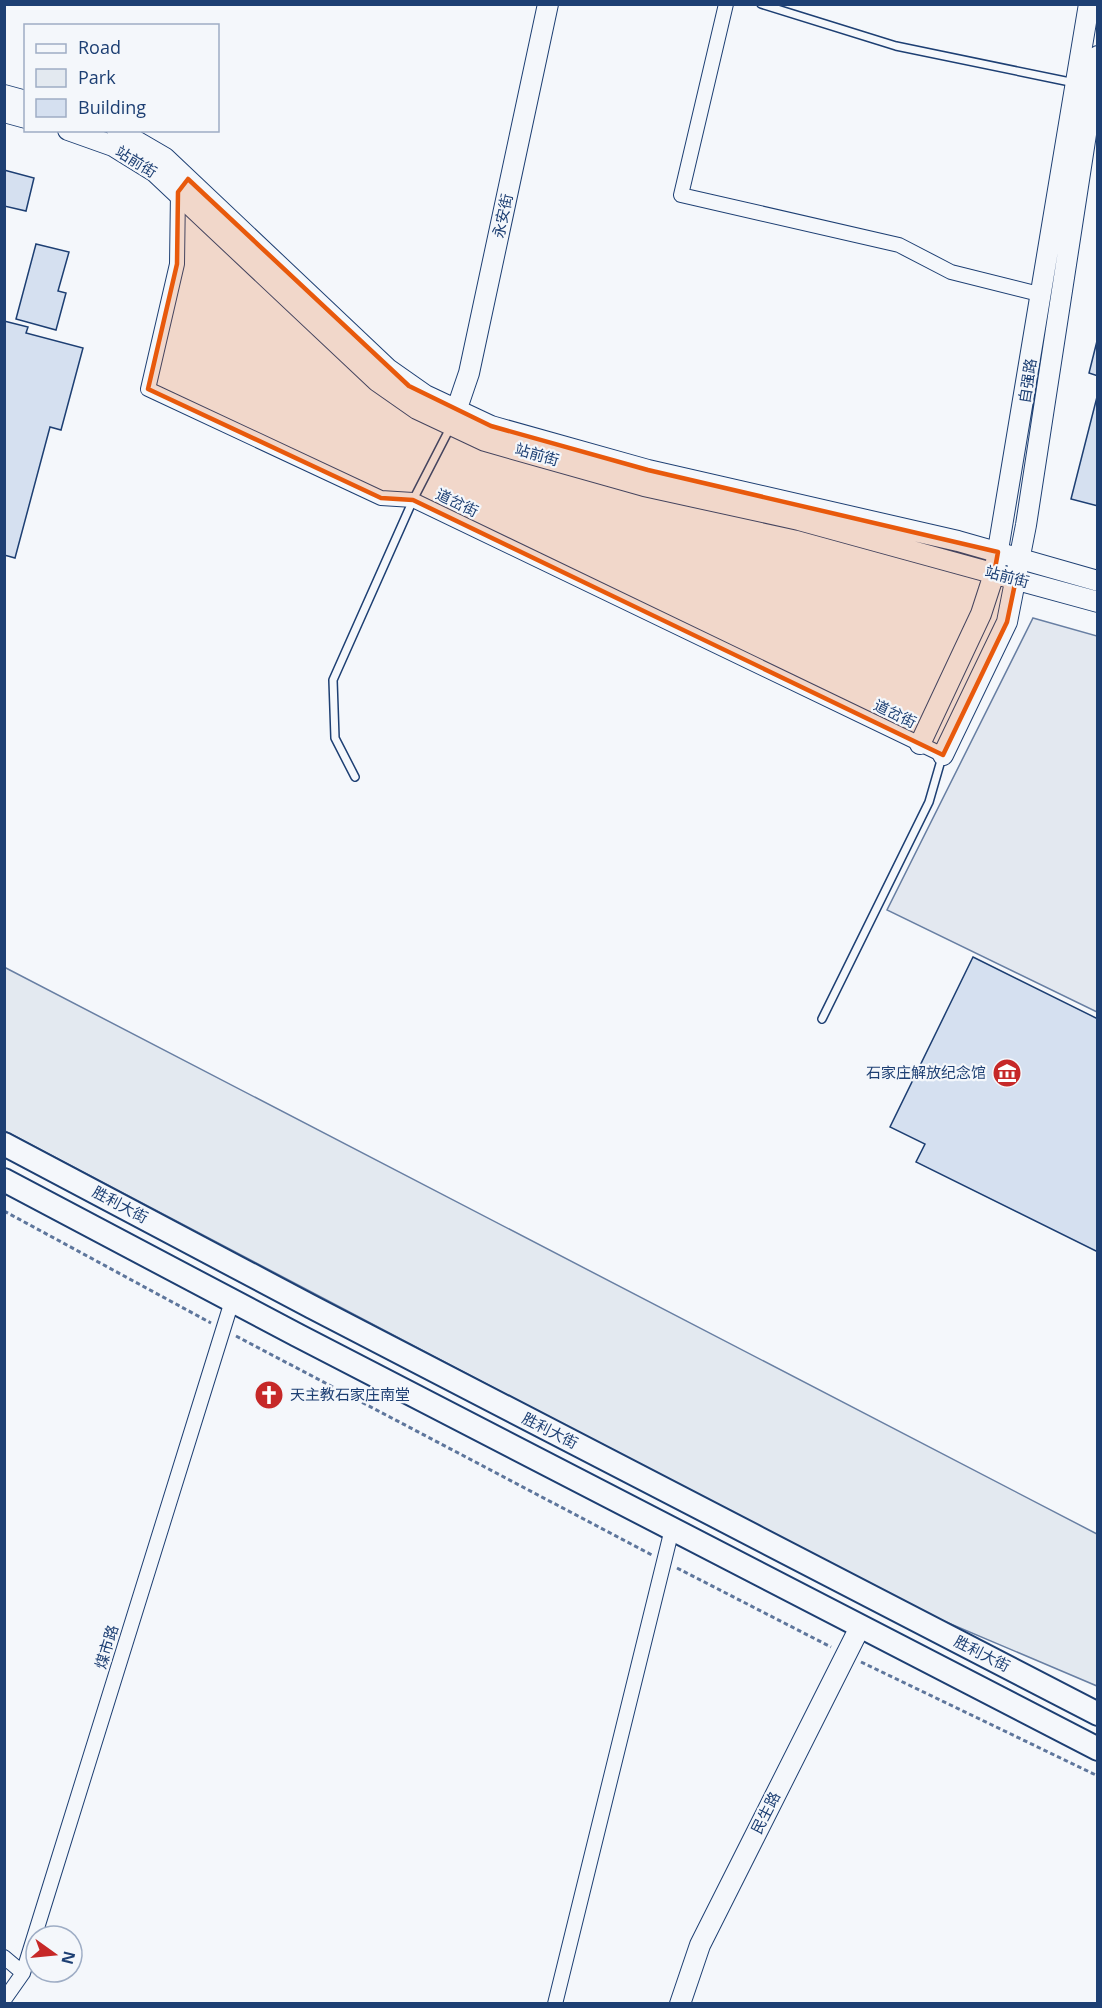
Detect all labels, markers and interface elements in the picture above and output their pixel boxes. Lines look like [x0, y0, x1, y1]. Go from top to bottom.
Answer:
legend [24, 24, 219, 132]
text: Road [78, 35, 121, 59]
text: Park [78, 65, 116, 89]
text: Building [78, 95, 146, 119]
street label: 站前街 [112, 141, 161, 182]
street label: 永安街 [488, 192, 516, 240]
street label: 自强路 [1014, 357, 1040, 405]
street label: 站前街 [513, 438, 562, 470]
street label: 道岔街 [433, 483, 482, 521]
street label: 站前街 [983, 561, 1032, 592]
street label: 道岔街 [871, 694, 920, 732]
museum icon: 石家庄解放纪念馆 [991, 1057, 1023, 1089]
place label: 石家庄解放纪念馆 [866, 1062, 986, 1082]
street label: 胜利大街 [89, 1181, 152, 1227]
church icon: 天主教石家庄南堂 [253, 1379, 285, 1411]
place label: 天主教石家庄南堂 [290, 1384, 410, 1404]
street label: 胜利大街 [519, 1408, 582, 1453]
street label: 煤市路 [90, 1622, 122, 1671]
street label: 胜利大街 [951, 1631, 1014, 1676]
street label: 民生路 [746, 1788, 784, 1837]
north arrow [24, 1924, 84, 1984]
text: N [56, 1949, 81, 1967]

